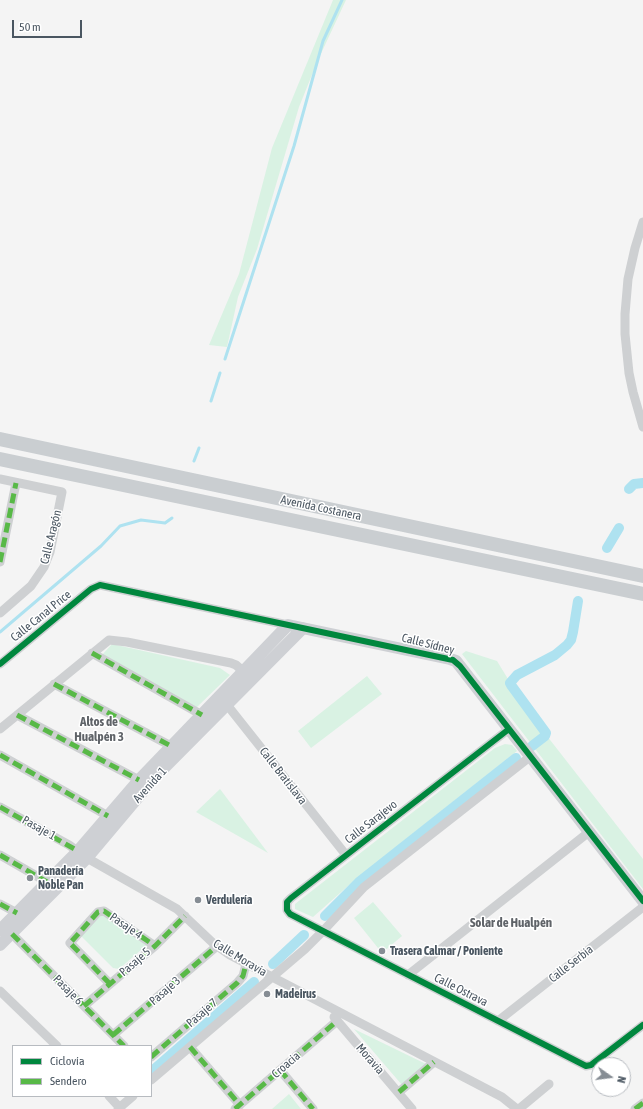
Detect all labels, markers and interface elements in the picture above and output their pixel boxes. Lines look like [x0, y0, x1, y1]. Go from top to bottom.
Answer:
scale bar [14, 12, 84, 38]
text: 50 m [19, 20, 41, 34]
street label: Avenida Costanera [279, 492, 363, 524]
street label: Calle Aragón [37, 508, 65, 566]
street label: Calle Canal Price [8, 587, 74, 645]
street label: Calle Sídney [400, 630, 456, 658]
district label: Altos de Hualpén 3 [74, 714, 124, 745]
street label: Calle Bratislava [256, 745, 310, 807]
street label: Avenida 1 [130, 764, 170, 806]
street label: Calle Sarajevo [342, 797, 400, 847]
street label: Pasaje 1 [20, 813, 58, 843]
place label: Panadería Noble Pan [38, 864, 84, 892]
marker: Panadería Noble Pan [25, 873, 35, 883]
place label: Verdulería [206, 893, 252, 907]
marker: Verdulería [193, 895, 203, 905]
street label: Pasaje 4 [107, 910, 145, 942]
district label: Solar de Hualpén [470, 915, 552, 931]
street label: Calle Moravia [211, 936, 269, 980]
street label: Calle Serbia [546, 942, 596, 986]
place label: Trasera Calmar / Poniente [390, 944, 503, 958]
street label: Pasaje 5 [116, 945, 154, 979]
marker: Trasera Calmar / Poniente [377, 946, 387, 956]
street label: Calle Ostrava [432, 970, 490, 1010]
street label: Pasaje 6 [50, 972, 86, 1008]
street label: Pasaje 3 [146, 974, 184, 1008]
place label: Madeirus [275, 987, 316, 1001]
marker: Madeirus [262, 989, 272, 999]
street label: Pasaje 7 [183, 996, 221, 1030]
street label: Moravia [353, 1041, 387, 1077]
legend [12, 1045, 152, 1097]
street label: Croacia [269, 1049, 303, 1081]
text: Ciclovía [50, 1054, 84, 1068]
north arrow [591, 1057, 631, 1097]
text: Sendero [50, 1074, 87, 1088]
text: N [615, 1075, 628, 1084]

